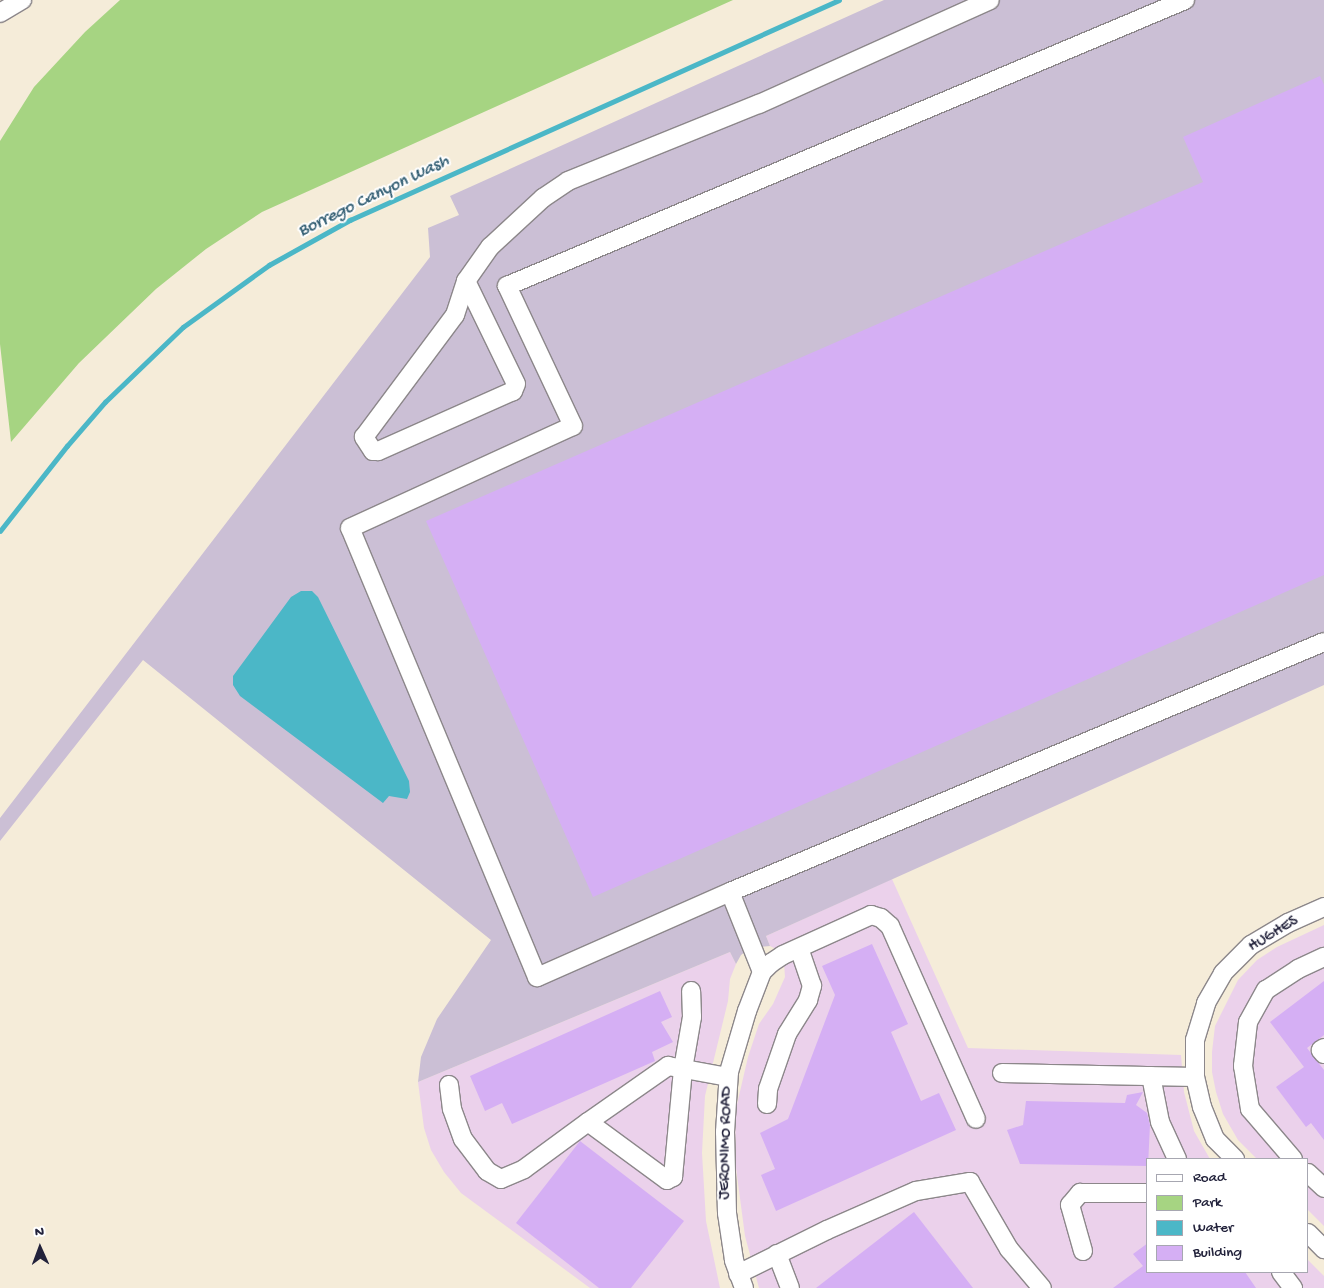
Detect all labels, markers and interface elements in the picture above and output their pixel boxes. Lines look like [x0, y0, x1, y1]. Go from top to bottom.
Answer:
water label: Borrego Canyon Wash [295, 151, 453, 243]
street label: HUGHES [1245, 913, 1303, 957]
street label: JERONIMO ROAD [716, 1086, 738, 1200]
legend [1146, 1158, 1309, 1273]
text: Road [1193, 1169, 1226, 1187]
text: Park [1193, 1194, 1222, 1212]
text: Water [1193, 1219, 1233, 1237]
north arrow [15, 1223, 65, 1273]
text: N [35, 1224, 44, 1241]
text: Building [1193, 1244, 1242, 1262]

